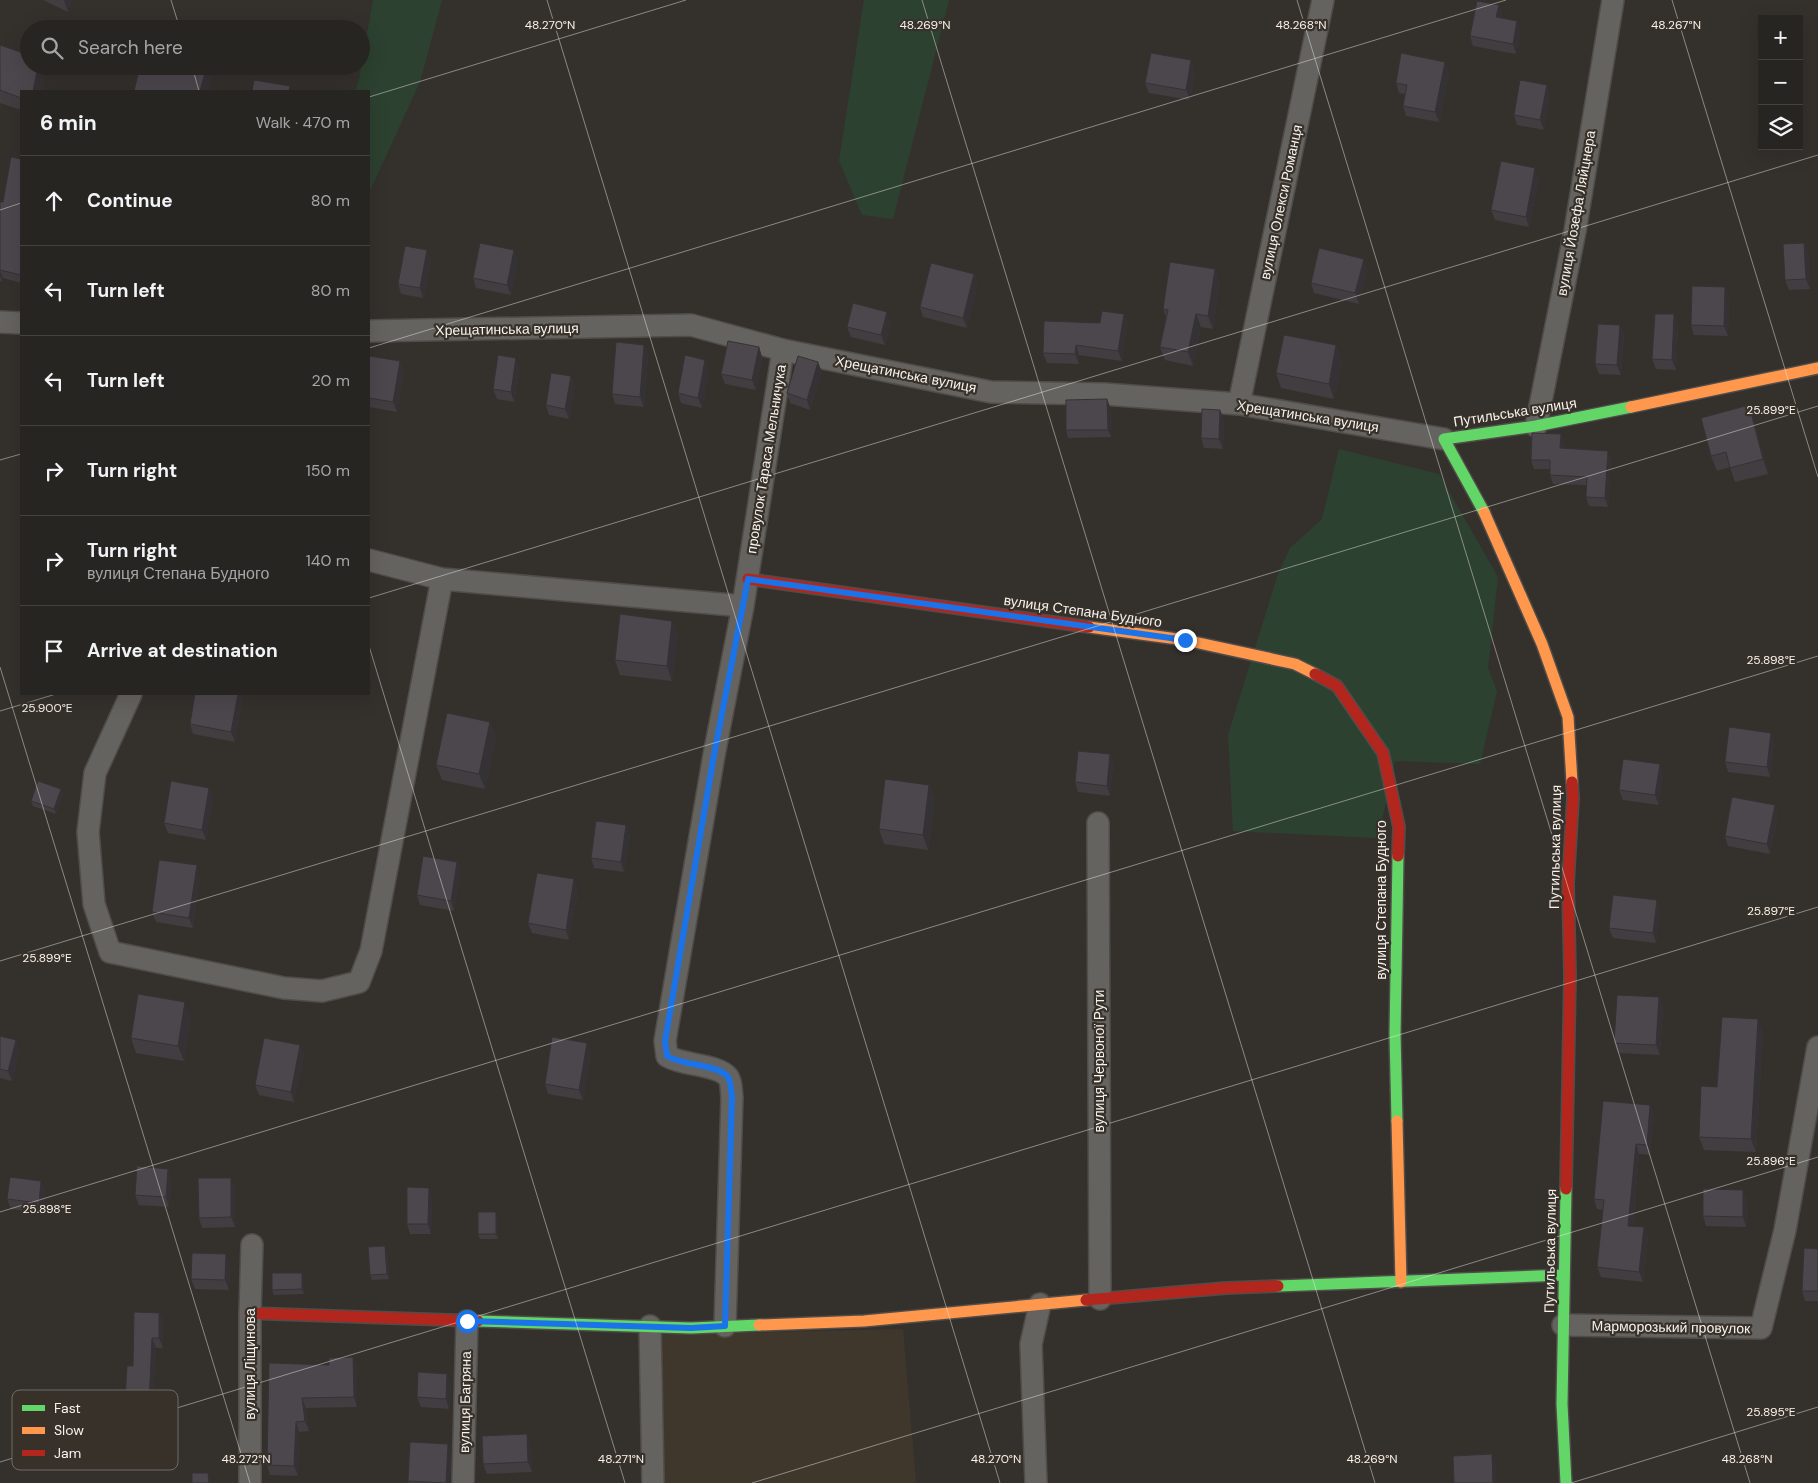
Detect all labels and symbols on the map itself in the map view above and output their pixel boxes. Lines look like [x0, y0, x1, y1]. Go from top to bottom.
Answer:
text: 48.270°N [525, 17, 575, 33]
text: 48.269°N [899, 17, 951, 33]
text: 48.268°N [1275, 17, 1327, 33]
text: 48.267°N [1651, 17, 1701, 33]
street label: вулиця Олекси Романця [1256, 123, 1306, 281]
street label: вулиця Йозефа Ляйцнера [1553, 129, 1599, 297]
street label: Хрещатинська вулиця [435, 319, 579, 339]
street label: Хрещатинська вулиця [834, 351, 978, 397]
street label: провулок Тараса Мельничука [742, 363, 790, 555]
street label: Путильська вулиця [1452, 393, 1578, 431]
street label: Хрещатинська вулиця [1236, 396, 1380, 436]
text: 25.899°E [1746, 402, 1796, 418]
street label: вулиця Степана Будного [1003, 591, 1163, 631]
route end [1174, 629, 1197, 652]
text: 25.898°E [1746, 652, 1796, 668]
text: 25.900°E [21, 700, 73, 716]
street label: Путильська вулиця [1545, 785, 1565, 909]
street label: вулиця Степана Будного [1372, 820, 1390, 980]
text: 25.897°E [1747, 903, 1795, 919]
text: 25.899°E [22, 950, 72, 966]
street label: вулиця Червоної Рути [1090, 990, 1108, 1132]
text: 25.896°E [1746, 1153, 1796, 1169]
street label: Путильська вулиця [1540, 1189, 1560, 1313]
text: 25.898°E [22, 1201, 72, 1217]
street label: вулиця Ліщинова [241, 1308, 259, 1420]
route start [456, 1310, 479, 1333]
street label: Марморозький провулок [1592, 1317, 1751, 1337]
street label: вулиця Багряна [455, 1351, 475, 1453]
legend [12, 1390, 178, 1470]
text: Fast [54, 1399, 81, 1417]
text: 25.895°E [1746, 1404, 1796, 1420]
text: Slow [54, 1421, 84, 1439]
text: Jam [54, 1444, 81, 1462]
text: 48.272°N [221, 1451, 271, 1467]
text: 48.271°N [598, 1451, 644, 1467]
text: 48.270°N [971, 1451, 1021, 1467]
text: 48.269°N [1346, 1451, 1398, 1467]
text: 48.268°N [1721, 1451, 1773, 1467]

